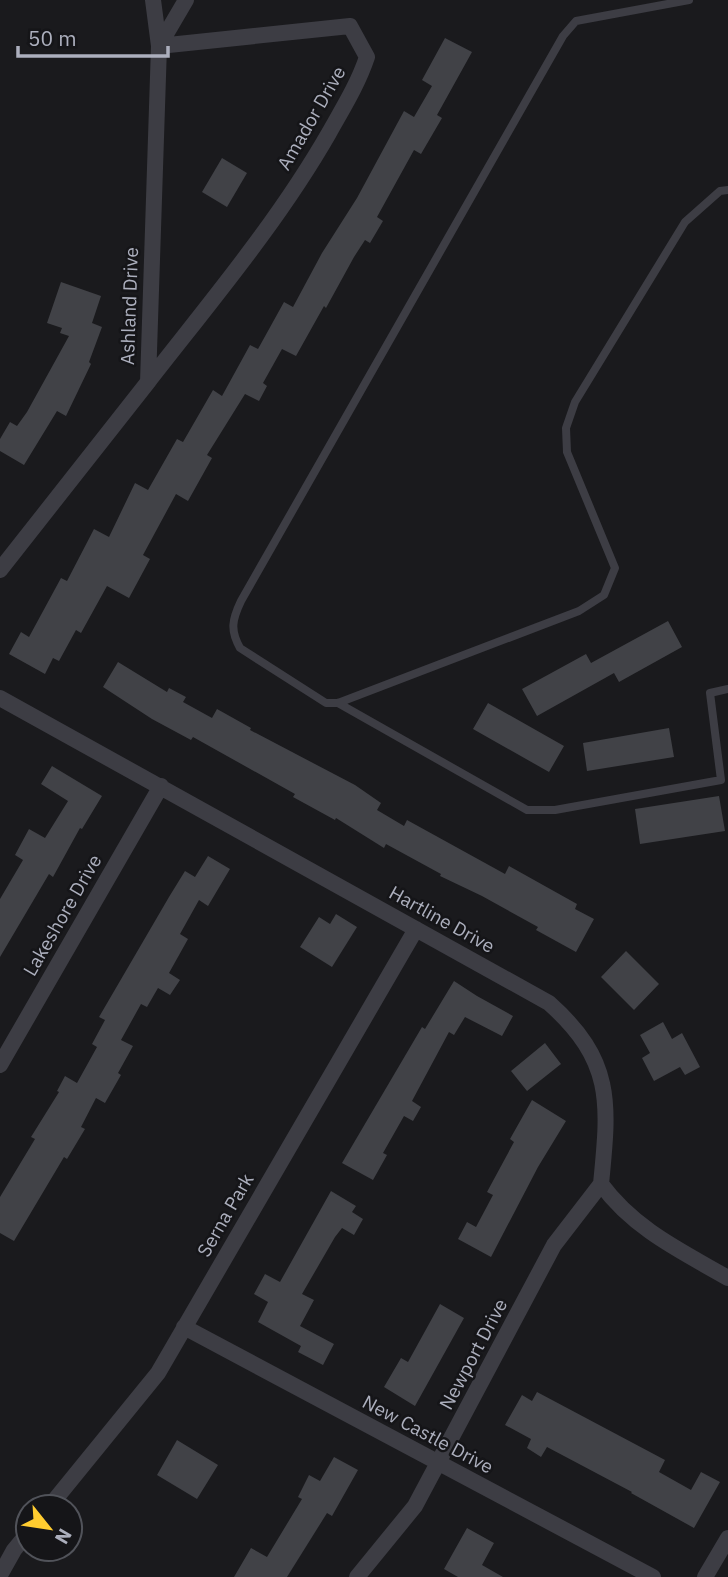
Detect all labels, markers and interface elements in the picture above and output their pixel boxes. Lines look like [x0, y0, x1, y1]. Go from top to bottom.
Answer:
scale bar [18, 14, 168, 58]
text: 50 m [28, 24, 77, 52]
street label: Amador Drive [272, 62, 350, 174]
street label: Ashland Drive [115, 247, 143, 365]
street label: Lakeshore Drive [18, 850, 106, 980]
street label: Hartline Drive [385, 880, 499, 958]
street label: Serna Park [192, 1169, 258, 1261]
street label: Newport Drive [434, 1294, 512, 1414]
street label: New Castle Drive [358, 1389, 498, 1479]
north arrow [14, 1493, 84, 1563]
text: N [50, 1525, 78, 1548]

